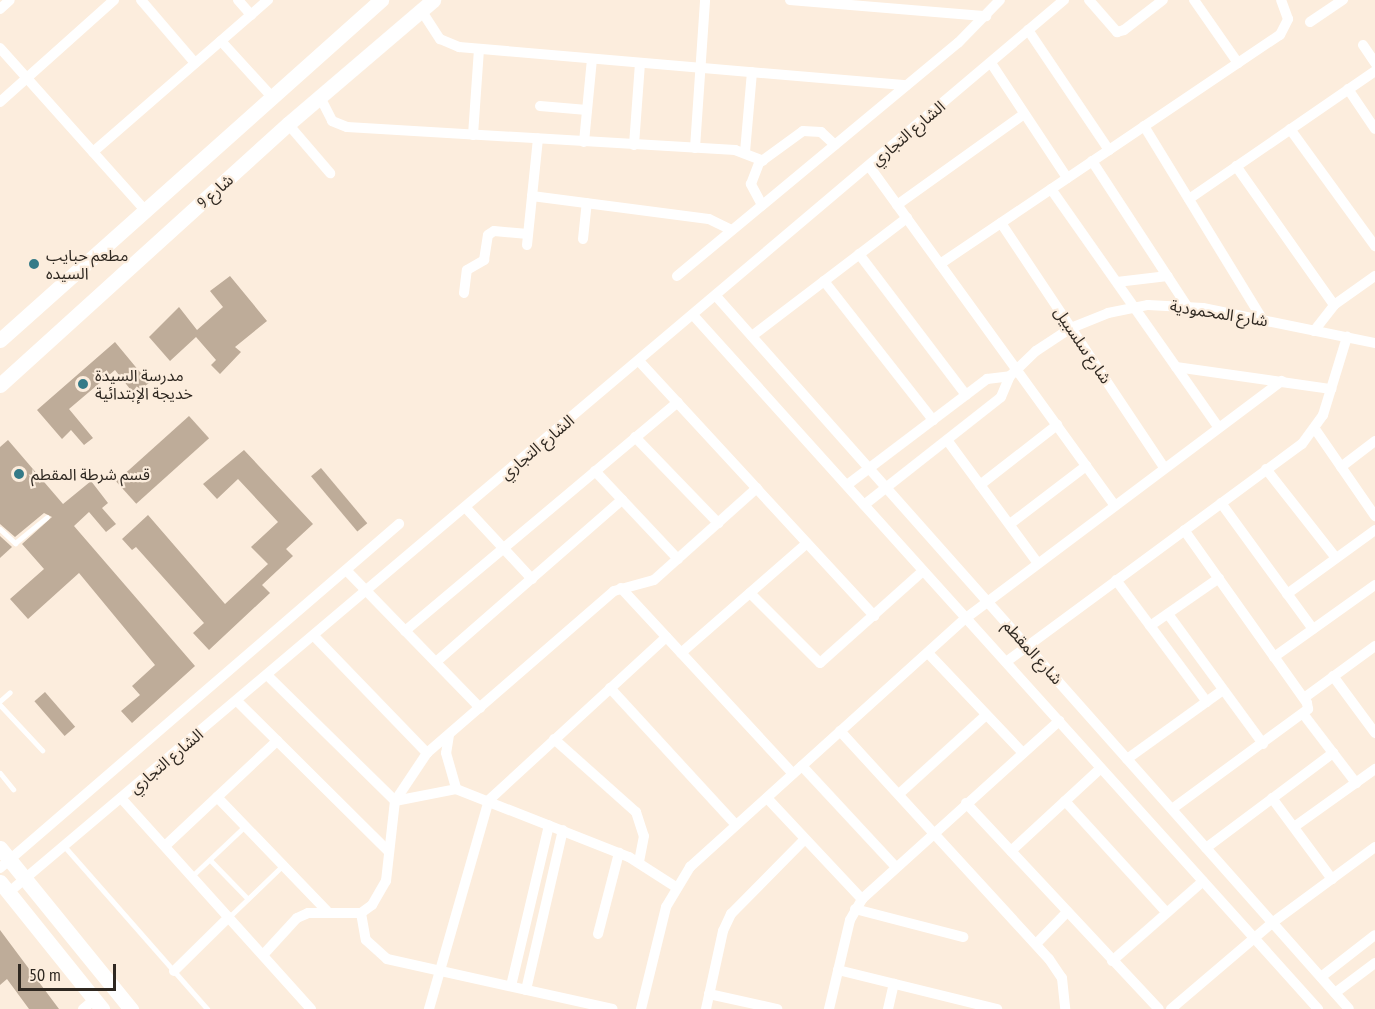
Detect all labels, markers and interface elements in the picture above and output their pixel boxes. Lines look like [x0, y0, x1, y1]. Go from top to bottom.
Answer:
street label: الشارع التجاري [867, 97, 949, 169]
street label: شارع 9 [193, 170, 237, 212]
place label: مطعم حبايب السيده [46, 245, 128, 283]
marker: مطعم حبايب السيده [27, 257, 41, 271]
street label: شارع المحمودية [1169, 296, 1269, 330]
street label: شارع سلسبيل [1050, 303, 1116, 387]
place label: مدرسة السيدة خديجة الإبتدائية [95, 365, 193, 403]
marker: مدرسة السيدة خديجة الإبتدائية [76, 377, 90, 391]
street label: الشارع التجاري [496, 411, 578, 483]
place label: قسم شرطة المقطم [31, 464, 150, 484]
marker: قسم شرطة المقطم [12, 467, 26, 481]
street label: شارع المقطم [999, 616, 1067, 688]
street label: الشارع التجاري [125, 725, 207, 797]
scale bar [21, 952, 118, 990]
text: 50 m [29, 963, 61, 986]

